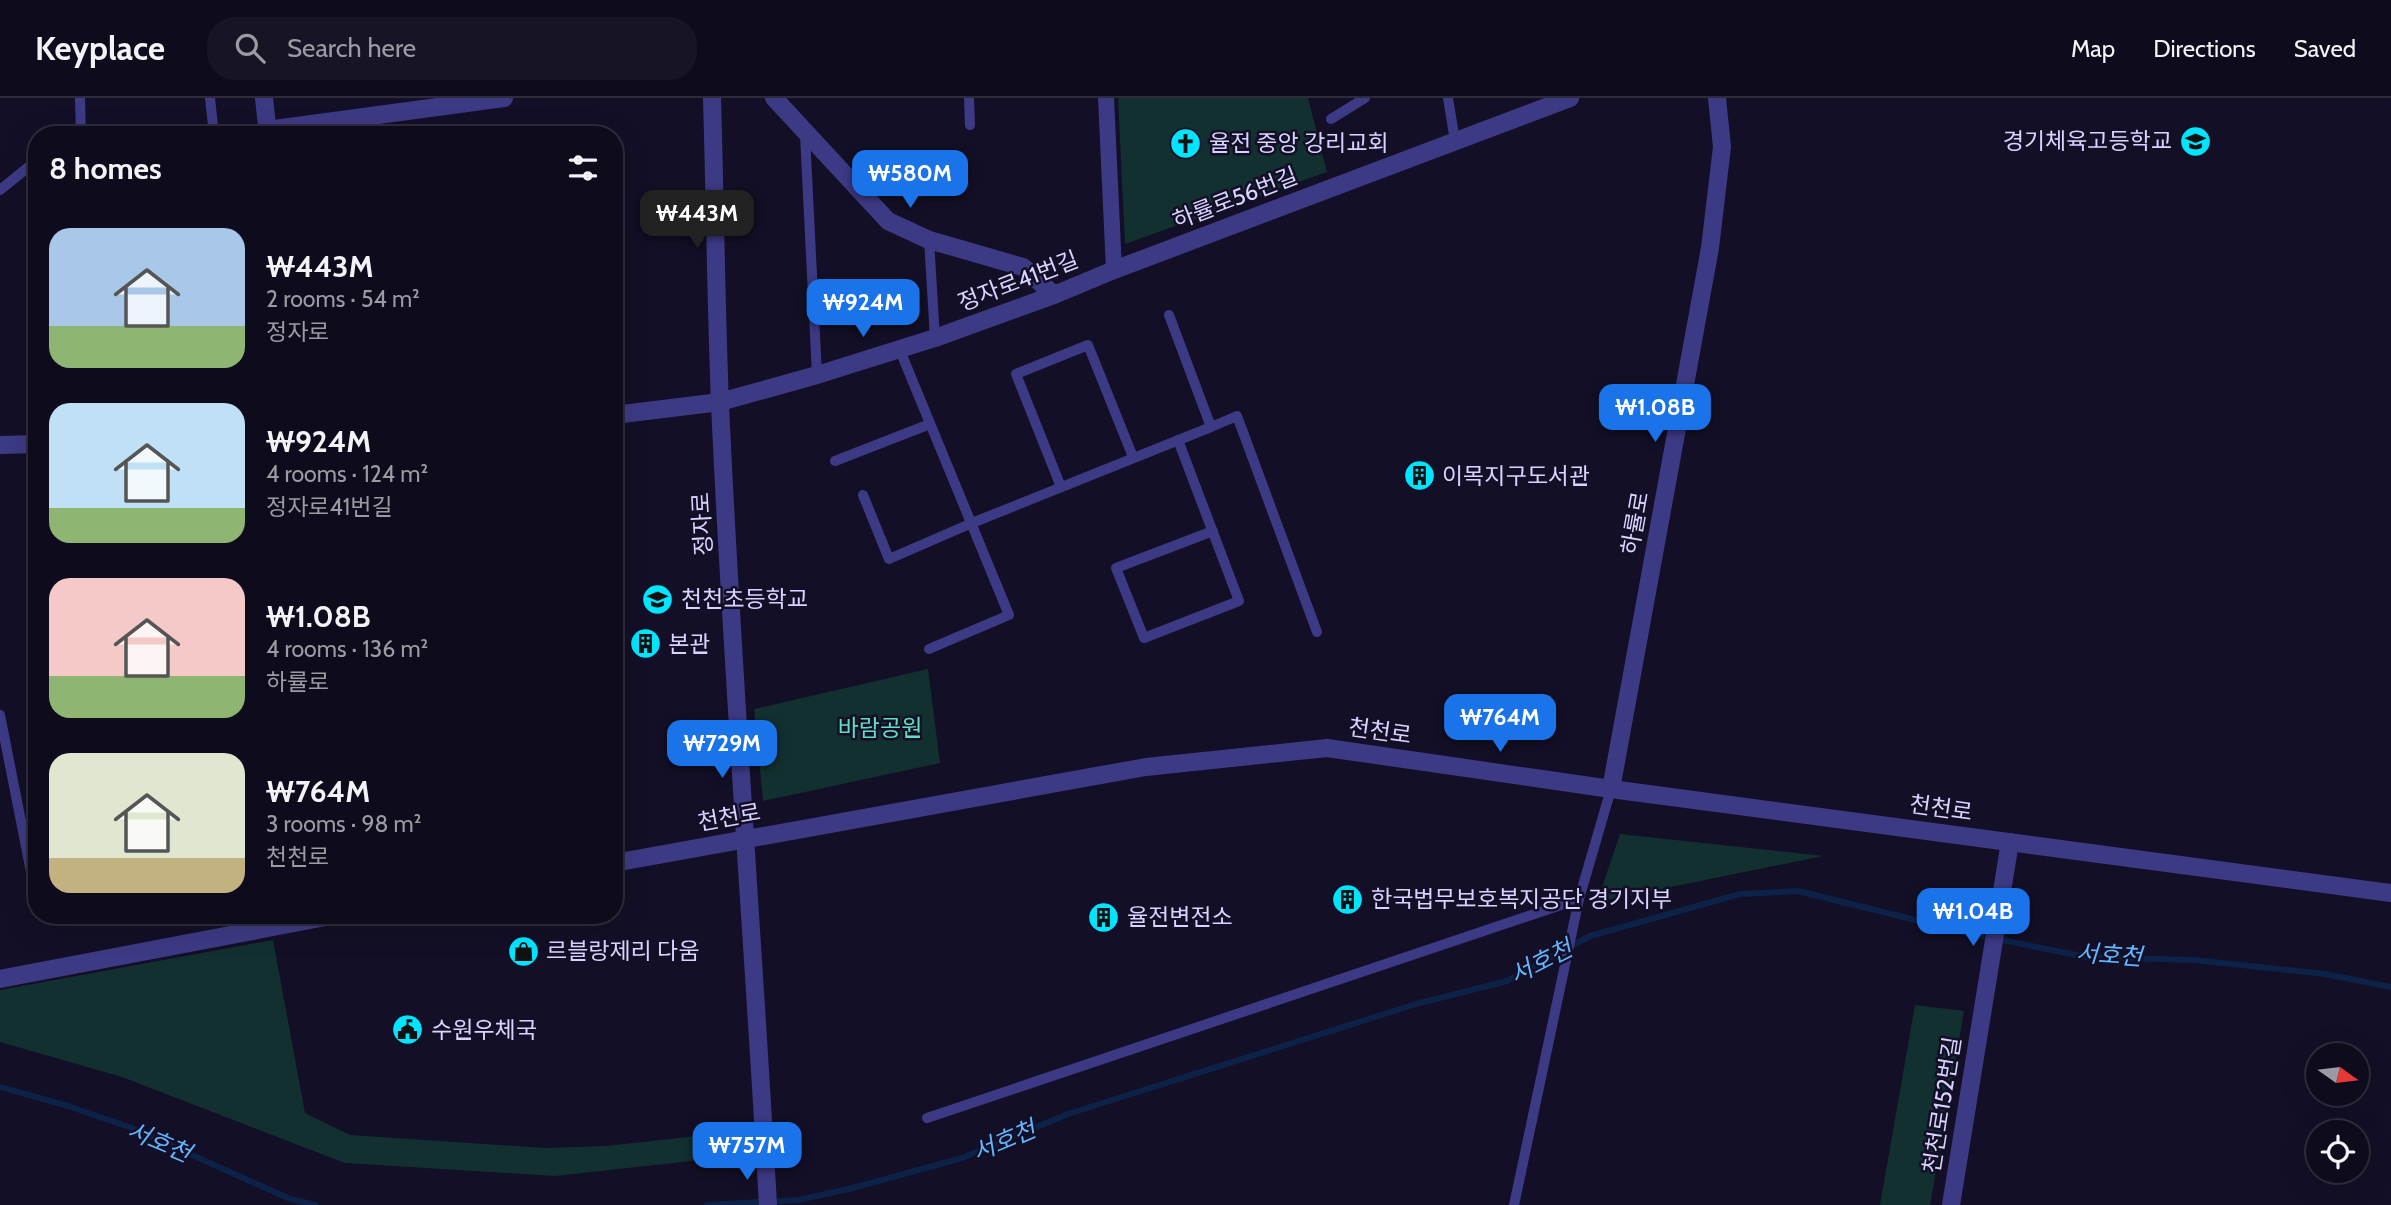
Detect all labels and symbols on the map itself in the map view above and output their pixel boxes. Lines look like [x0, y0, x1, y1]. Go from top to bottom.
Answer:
school or university icon: 경기체육고등학교 [2178, 124, 2212, 158]
church icon: 율전 중앙 강리교회 [1169, 126, 1203, 160]
place label: 경기체육고등학교 [2003, 127, 2172, 155]
place label: 율전 중앙 강리교회 [1209, 129, 1389, 157]
pin: ₩580M [861, 150, 959, 210]
street label: 하률로56번길 [1169, 161, 1301, 235]
pin: ₩443M [648, 190, 746, 250]
street label: 정자로41번길 [954, 245, 1082, 317]
pin: ₩924M [814, 280, 912, 339]
pin: ₩1.08B [1598, 384, 1712, 444]
building icon: 이목지구도서관 [1402, 459, 1436, 493]
place label: 이목지구도서관 [1442, 462, 1590, 490]
street label: 하률로 [1616, 489, 1654, 557]
street label: 정자로 [686, 492, 718, 556]
school or university icon: 천천초등학교 [641, 582, 675, 616]
place label: 천천초등학교 [681, 585, 808, 613]
building icon: 본관 [628, 627, 662, 661]
place label: 본관 [668, 630, 710, 658]
pin: ₩764M [1451, 694, 1549, 754]
street label: 천천로 [1347, 713, 1413, 749]
park label: 바람공원 [838, 714, 922, 742]
pin: ₩729M [673, 720, 771, 780]
street label: 천천로 [1908, 790, 1974, 826]
street label: 천천로 [695, 798, 763, 836]
building icon: 한국법무보호복지공단 경기지부 [1331, 882, 1365, 916]
place label: 한국법무보호복지공단 경기지부 [1371, 885, 1672, 913]
pin: ₩1.04B [1916, 888, 2030, 948]
building icon: 율전변전소 [1087, 900, 1121, 934]
place label: 율전변전소 [1127, 903, 1233, 931]
water label: 서호천 [1505, 932, 1579, 990]
shop icon: 르블랑제리 다움 [506, 934, 540, 968]
place label: 르블랑제리 다움 [546, 937, 699, 965]
water label: 서호천 [2075, 938, 2146, 971]
public building icon: 수원우체국 [391, 1013, 425, 1047]
place label: 수원우체국 [431, 1016, 537, 1044]
street label: 천천로152번길 [1917, 1035, 1967, 1175]
north arrow [2306, 1043, 2370, 1106]
water label: 서호천 [968, 1113, 1043, 1167]
water label: 서호천 [123, 1115, 198, 1169]
pin: ₩757M [698, 1122, 796, 1182]

